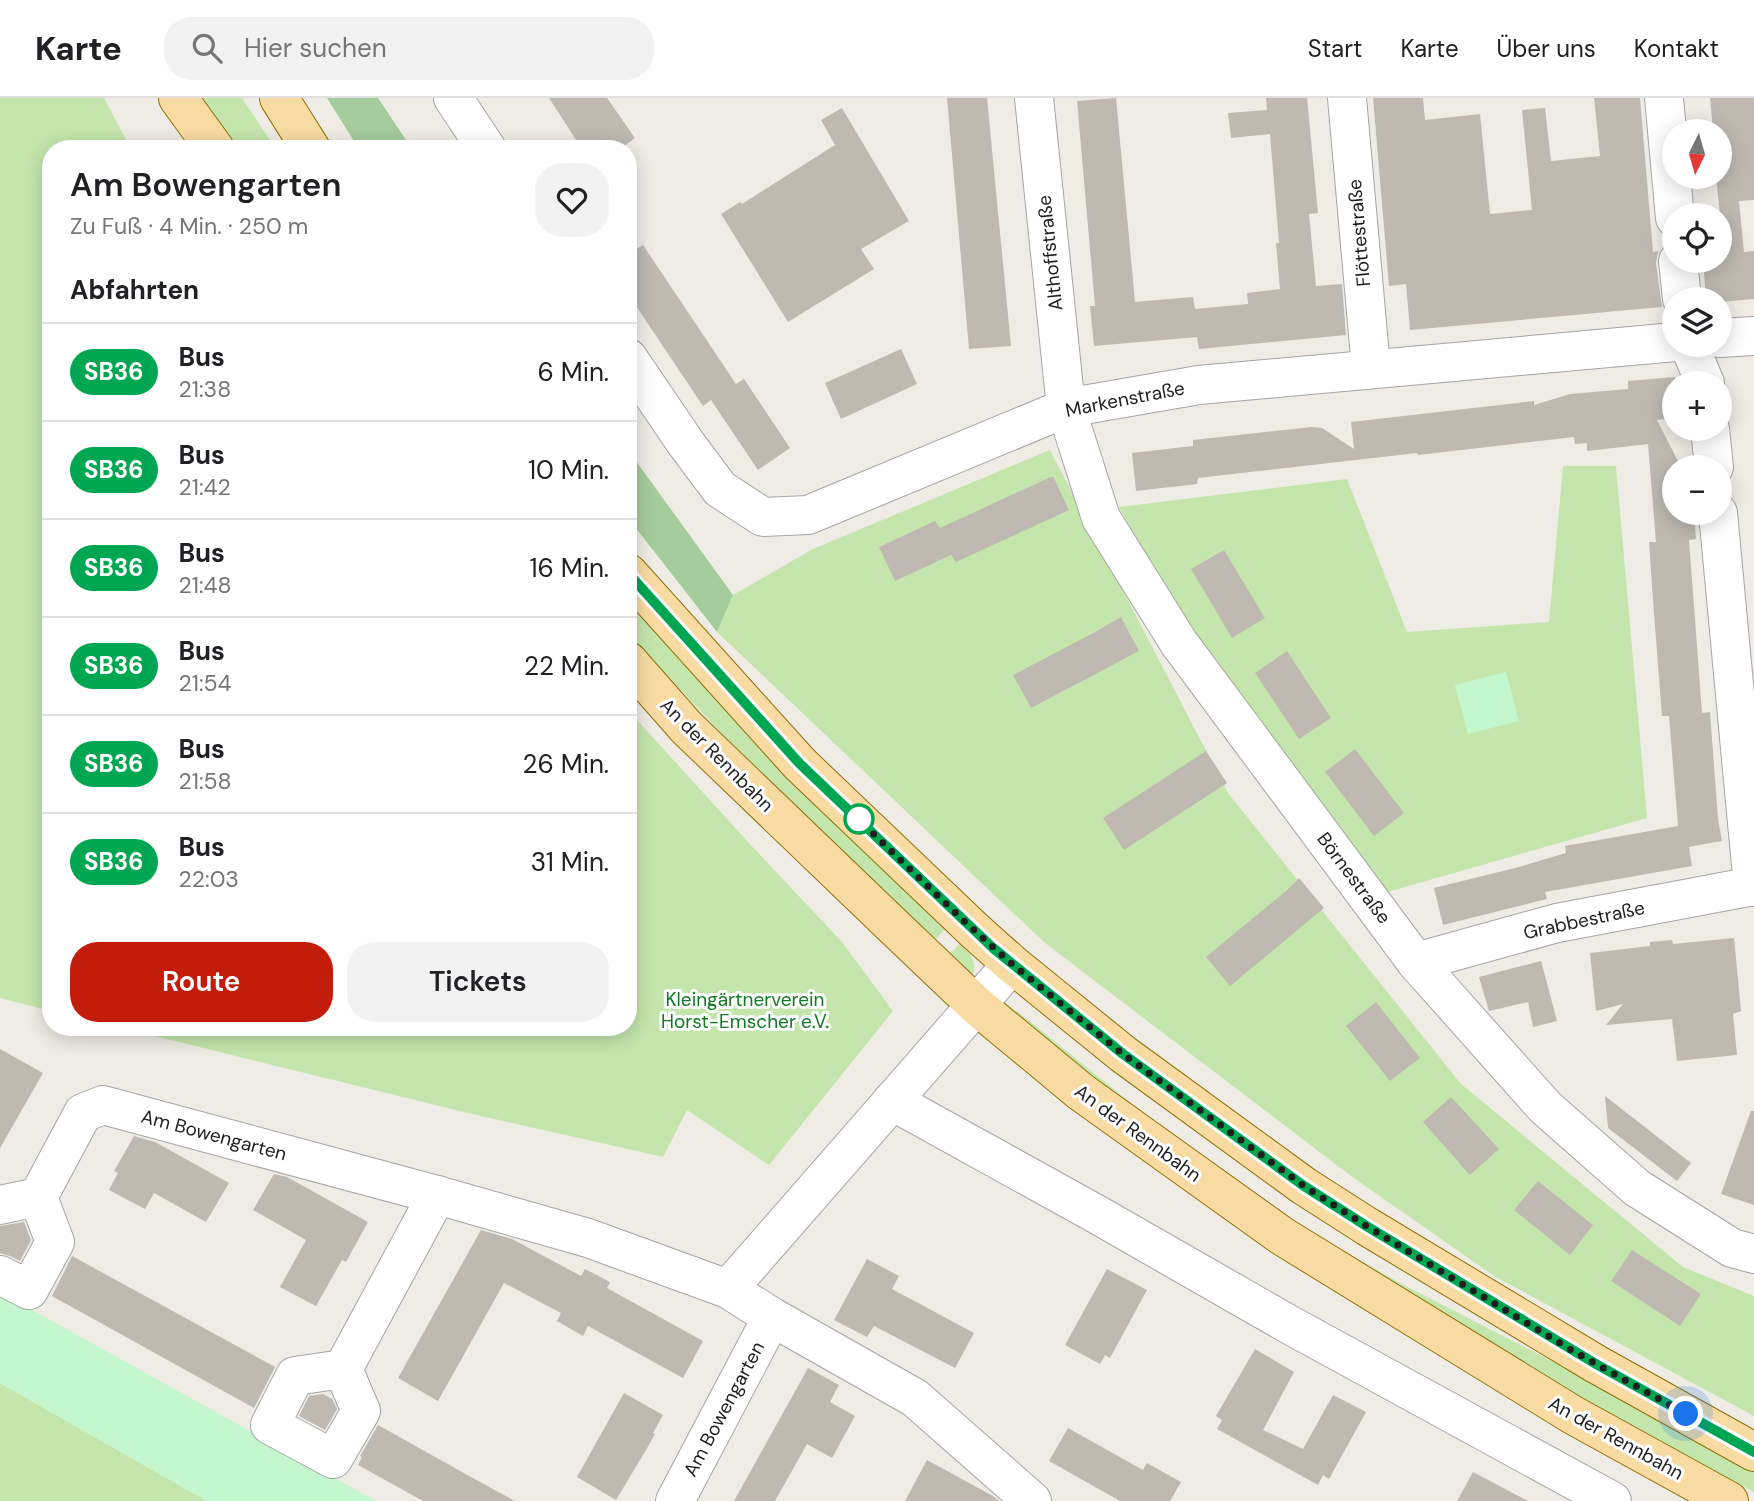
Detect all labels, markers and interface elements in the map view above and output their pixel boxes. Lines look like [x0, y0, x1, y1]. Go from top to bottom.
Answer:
search box [164, 17, 654, 80]
text: Karte [35, 27, 122, 70]
icon: search [188, 29, 226, 67]
text: Hier suchen [244, 31, 387, 65]
text: Start [1308, 33, 1362, 64]
text: Karte [1400, 33, 1459, 64]
text: Über uns [1497, 33, 1596, 64]
text: Kontakt [1634, 33, 1719, 64]
north arrow [1662, 119, 1732, 189]
map controls [1662, 119, 1732, 525]
text: Am Bowengarten [70, 163, 341, 206]
button: heart [535, 163, 609, 237]
street label: Flöttestraße [1342, 178, 1376, 288]
street label: Althoffstraße [1032, 194, 1068, 312]
button: locate [1662, 203, 1732, 273]
text: Zu Fuß · 4 Min. · 250 m [70, 211, 308, 241]
text: Abfahrten [70, 273, 199, 307]
button: layers [1662, 287, 1732, 357]
text: Bus [179, 340, 225, 374]
text: 6 Min. [538, 355, 609, 389]
text: SB36 [84, 356, 144, 387]
button: + [1662, 371, 1732, 441]
text: 21:38 [179, 374, 231, 404]
street label: Markenstraße [1063, 375, 1187, 423]
text: Bus [179, 438, 225, 472]
text: 10 Min. [528, 453, 609, 487]
text: SB36 [84, 454, 144, 485]
button: − [1662, 455, 1732, 525]
text: 21:42 [179, 472, 231, 502]
text: Bus [179, 536, 225, 570]
text: 16 Min. [529, 551, 609, 585]
text: SB36 [84, 552, 144, 583]
text: 21:48 [179, 570, 232, 600]
text: Bus [179, 634, 225, 668]
text: 22 Min. [524, 649, 609, 683]
text: SB36 [84, 650, 144, 681]
text: 21:54 [179, 668, 232, 698]
street label: An der Rennbahn [655, 693, 779, 817]
text: Bus [179, 732, 225, 766]
text: 26 Min. [523, 747, 609, 781]
text: SB36 [84, 748, 144, 779]
text: 21:58 [179, 766, 232, 796]
unlabelled marker [844, 804, 874, 834]
street label: Börnestraße [1311, 827, 1397, 929]
text: Bus [179, 830, 225, 864]
text: 31 Min. [531, 845, 609, 879]
text: SB36 [84, 846, 144, 877]
text: 22:03 [179, 864, 239, 894]
street label: Grabbestraße [1521, 895, 1647, 945]
button: Route [70, 942, 333, 1022]
button: Tickets [347, 942, 609, 1022]
park label: Kleingärtnerverein Horst-Emscher e.V. [661, 987, 829, 1034]
street label: An der Rennbahn [1070, 1079, 1206, 1187]
street label: Am Bowengarten [138, 1104, 290, 1166]
street label: Am Bowengarten [678, 1337, 770, 1481]
street label: An der Rennbahn [1544, 1391, 1688, 1485]
your location [1668, 1396, 1703, 1431]

